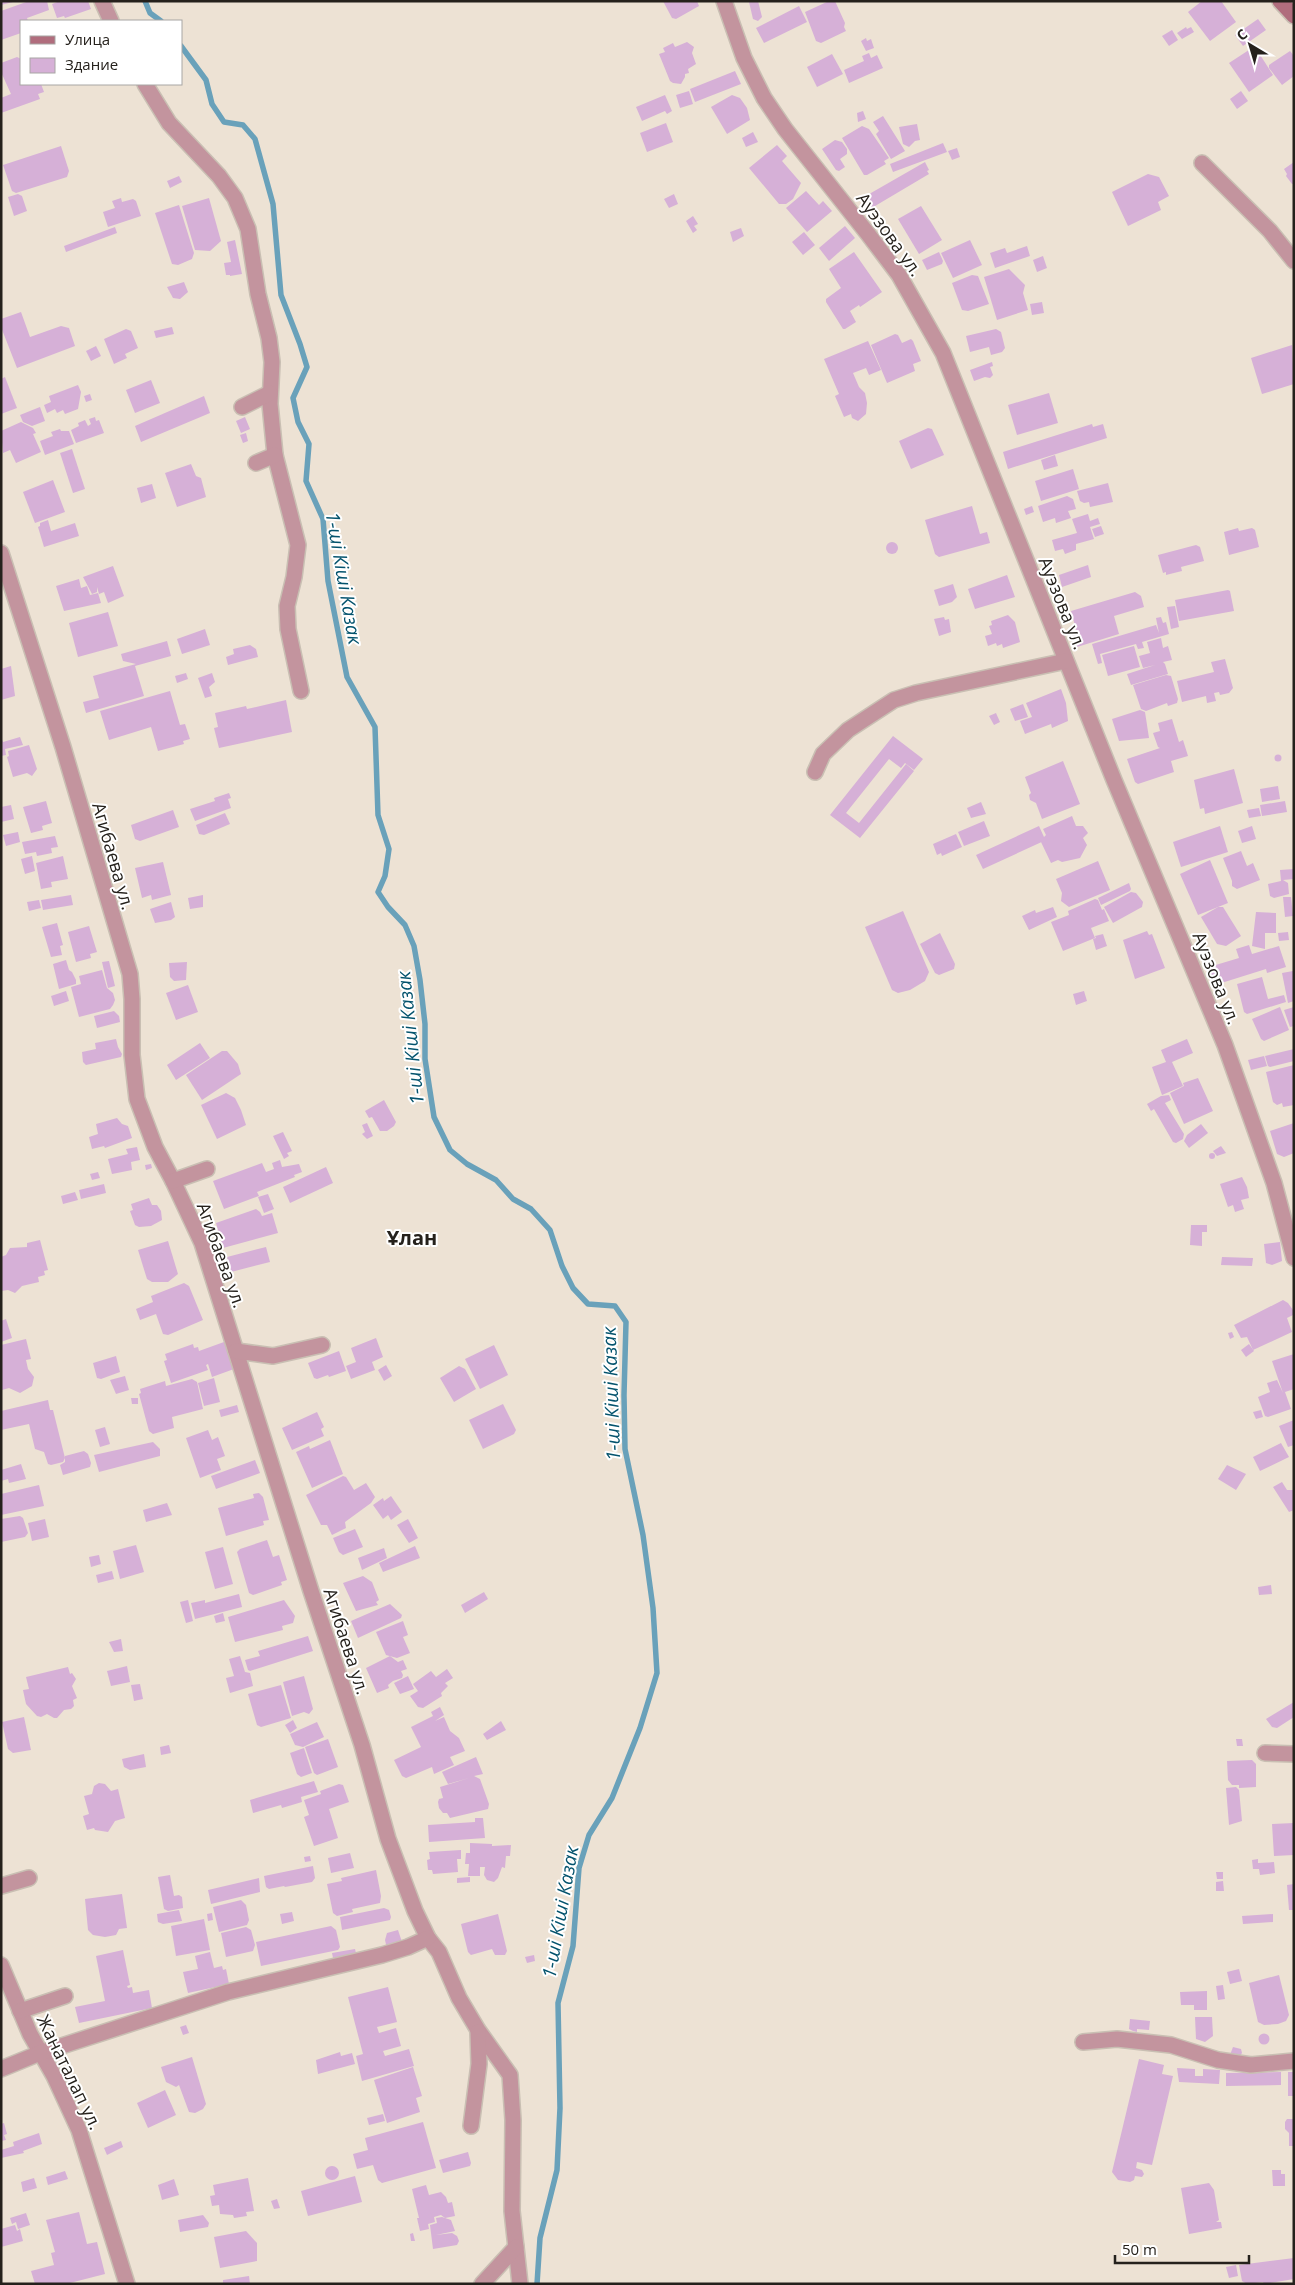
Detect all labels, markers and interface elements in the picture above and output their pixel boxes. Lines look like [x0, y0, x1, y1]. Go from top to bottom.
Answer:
legend [20, 20, 182, 85]
north arrow [1225, 20, 1275, 70]
text: С [1232, 24, 1251, 45]
text: Улица [65, 29, 110, 49]
text: Здание [65, 54, 118, 74]
street label: Ауэзова ул. [852, 187, 928, 281]
water label: 1-ші Кіші Казак [320, 510, 369, 647]
street label: Ауэзова ул. [1034, 553, 1092, 653]
street label: Агибаева ул. [87, 800, 141, 912]
street label: Ауэзова ул. [1188, 928, 1246, 1028]
water label: 1-ші Кіші Казак [390, 969, 430, 1106]
street label: Агибаева ул. [192, 1199, 252, 1311]
district label: Ұлан [387, 1224, 437, 1251]
water label: 1-ші Кіші Казак [596, 1326, 626, 1461]
street label: Агибаева ул. [319, 1585, 375, 1697]
water label: 1-ші Кіші Казак [536, 1843, 585, 1980]
street label: Жанаталап ул. [32, 2010, 108, 2134]
scale bar [1115, 2232, 1249, 2264]
text: 50 m [1122, 2239, 1157, 2259]

